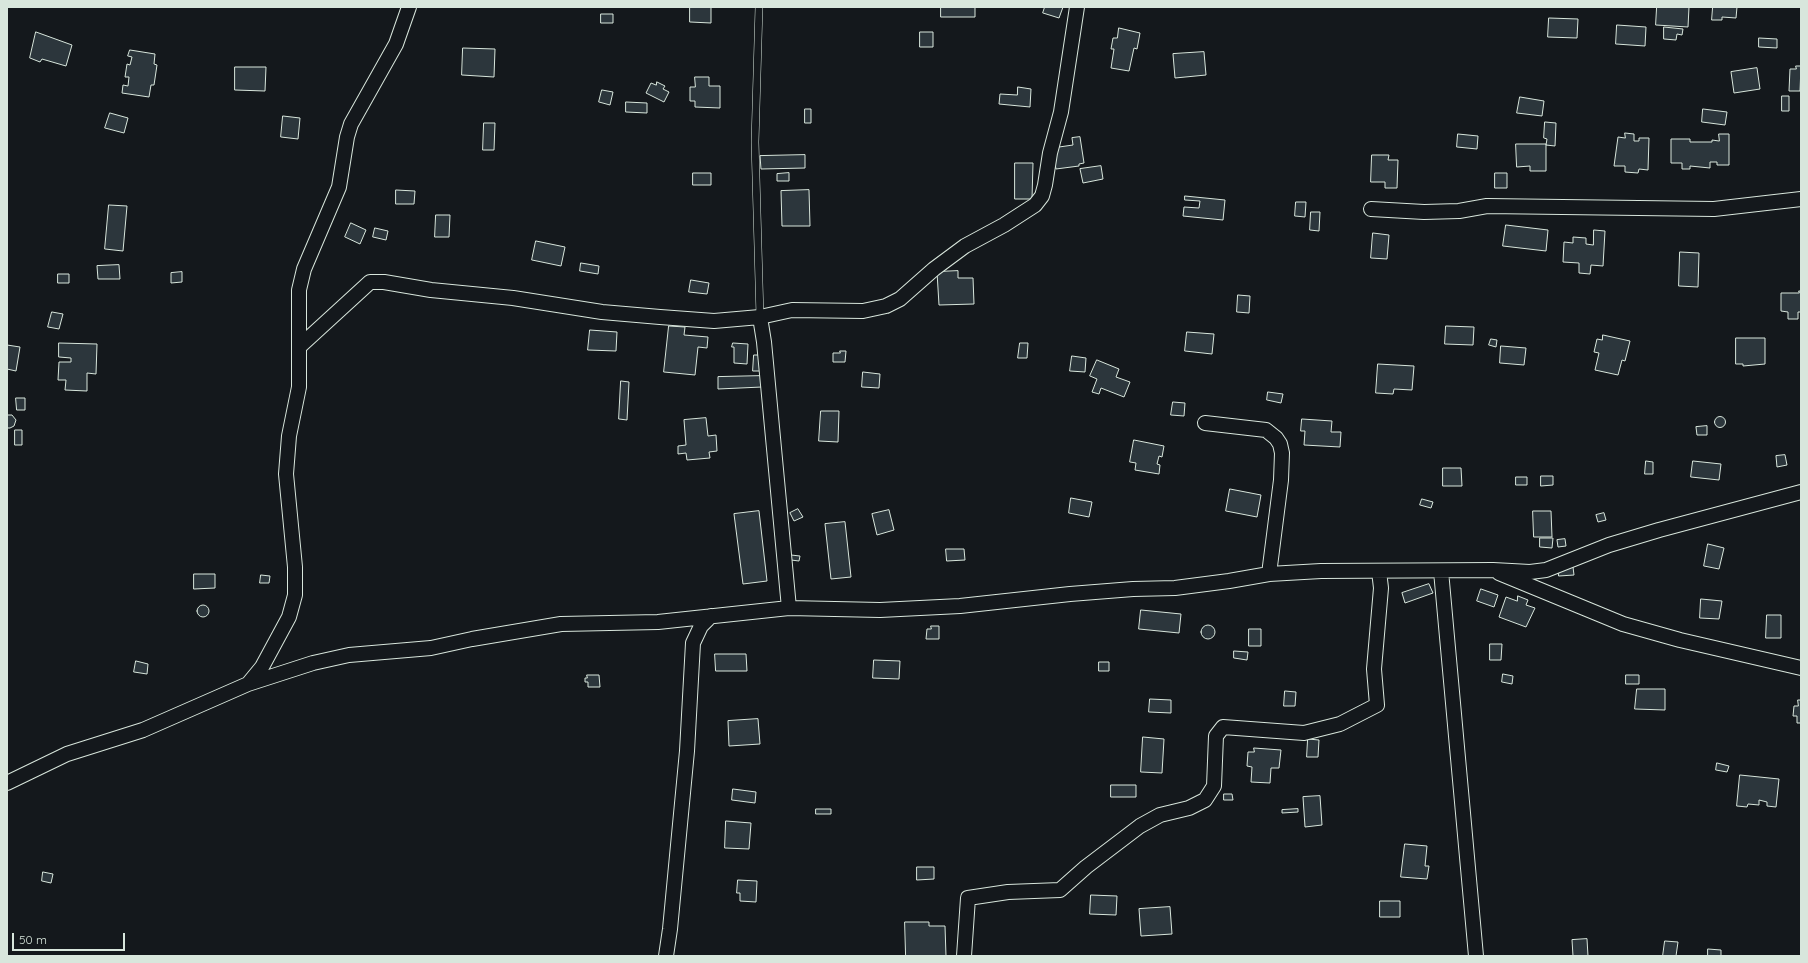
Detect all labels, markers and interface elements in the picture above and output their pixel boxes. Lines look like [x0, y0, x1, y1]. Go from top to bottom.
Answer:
scale bar [14, 925, 127, 951]
text: 50 m [19, 932, 47, 947]

